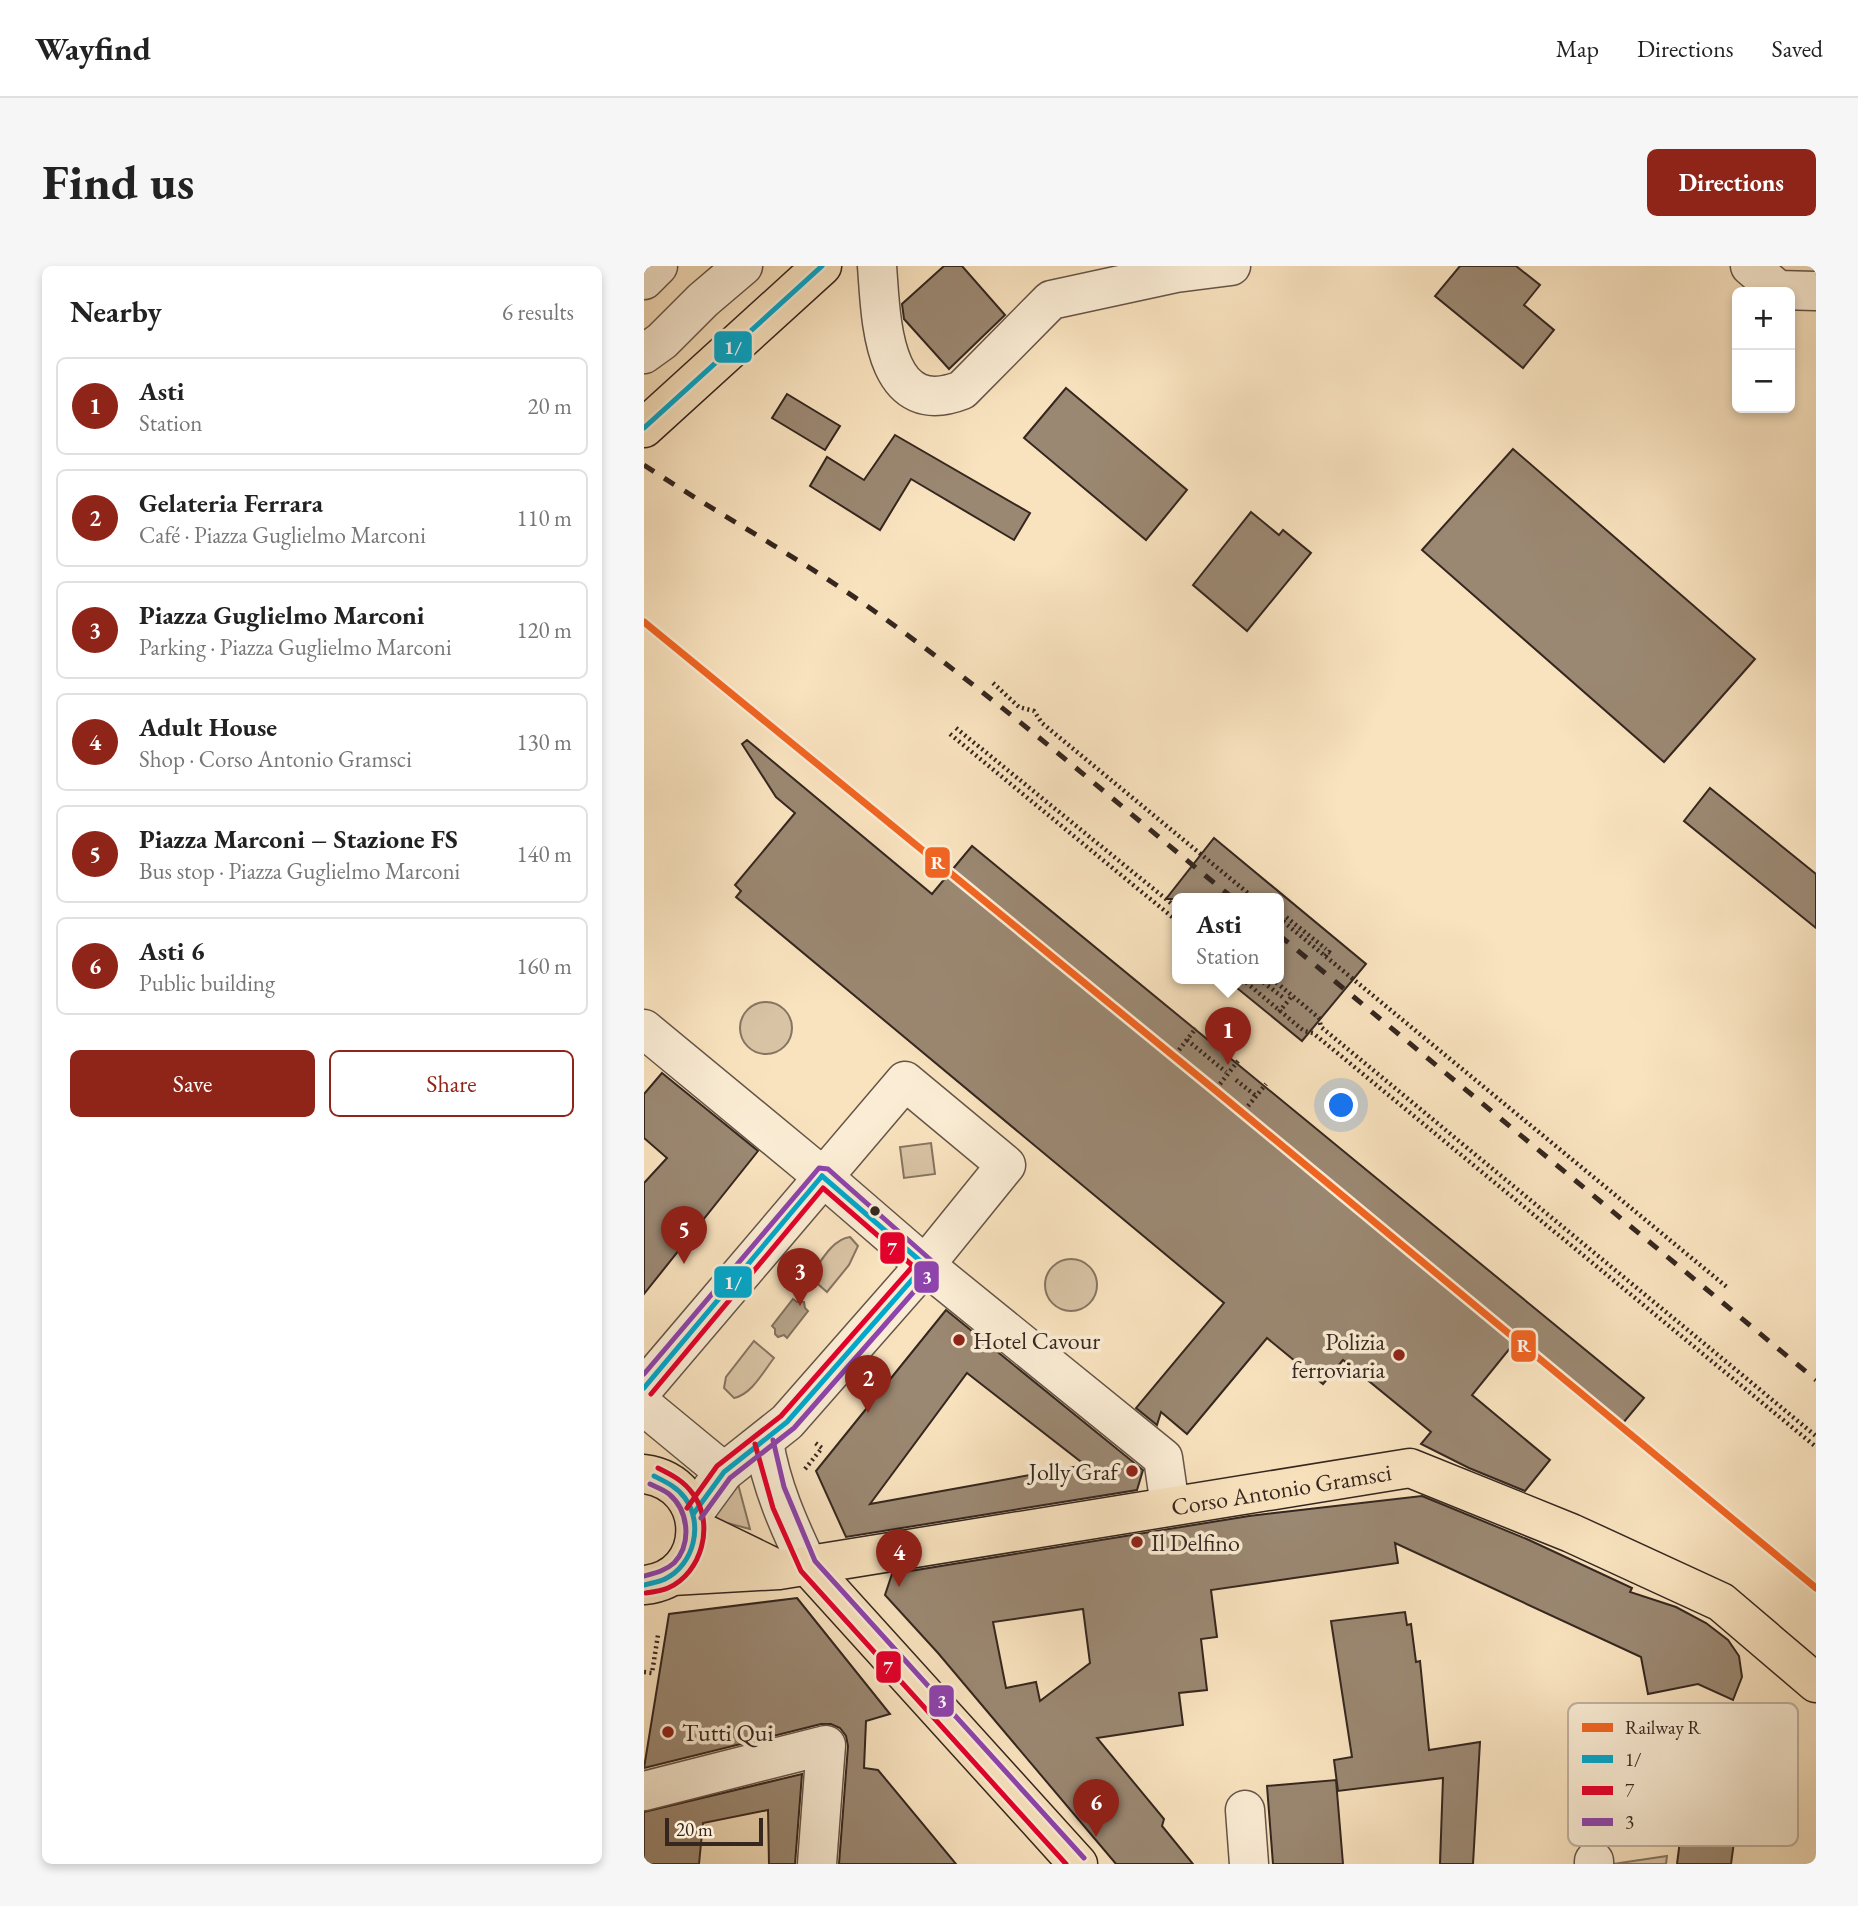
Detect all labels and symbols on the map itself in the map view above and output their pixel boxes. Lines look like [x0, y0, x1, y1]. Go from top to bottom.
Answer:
line badge: 1/ [713, 330, 753, 364]
text: 1/ [724, 335, 742, 360]
line badge: R [924, 846, 951, 879]
text: R [931, 850, 946, 875]
pin: 1 [1205, 1007, 1251, 1065]
your location [1324, 1088, 1358, 1122]
unlabelled marker [868, 1204, 882, 1218]
pin: 5 [661, 1206, 707, 1264]
line badge: 7 [879, 1231, 906, 1265]
text: 7 [887, 1236, 898, 1261]
pin: 3 [777, 1248, 823, 1306]
line badge: 3 [913, 1260, 940, 1294]
line badge: 1/ [713, 1265, 753, 1299]
text: 3 [922, 1265, 932, 1290]
text: 1/ [724, 1270, 742, 1295]
place label: Hotel Cavour [973, 1325, 1100, 1356]
place label: Polizia ferroviaria [1292, 1326, 1385, 1385]
line badge: R [1510, 1329, 1537, 1363]
marker: Hotel Cavour [951, 1332, 967, 1348]
text: R [1517, 1333, 1532, 1358]
marker: Polizia ferroviaria [1391, 1347, 1407, 1363]
pin: 2 [845, 1355, 891, 1413]
place label: Jolly Graf [1027, 1456, 1121, 1487]
street label: Corso Antonio Gramsci [1169, 1456, 1394, 1522]
marker: Jolly Graf [1124, 1463, 1140, 1479]
place label: Il Delfino [1151, 1527, 1240, 1558]
pin: 4 [876, 1529, 922, 1587]
marker: Il Delfino [1129, 1534, 1145, 1550]
line badge: 7 [875, 1650, 902, 1684]
text: 7 [883, 1655, 894, 1680]
line badge: 3 [928, 1684, 955, 1718]
text: 3 [937, 1689, 947, 1714]
legend [1568, 1703, 1798, 1846]
text: Railway R [1625, 1715, 1702, 1740]
place label: Tutti Qui [682, 1717, 773, 1748]
marker: Tutti Qui [660, 1724, 676, 1740]
text: 1/ [1625, 1747, 1642, 1772]
text: 7 [1625, 1778, 1635, 1803]
pin: 6 [1073, 1779, 1119, 1837]
text: 3 [1625, 1810, 1634, 1835]
scale bar [665, 1815, 763, 1847]

